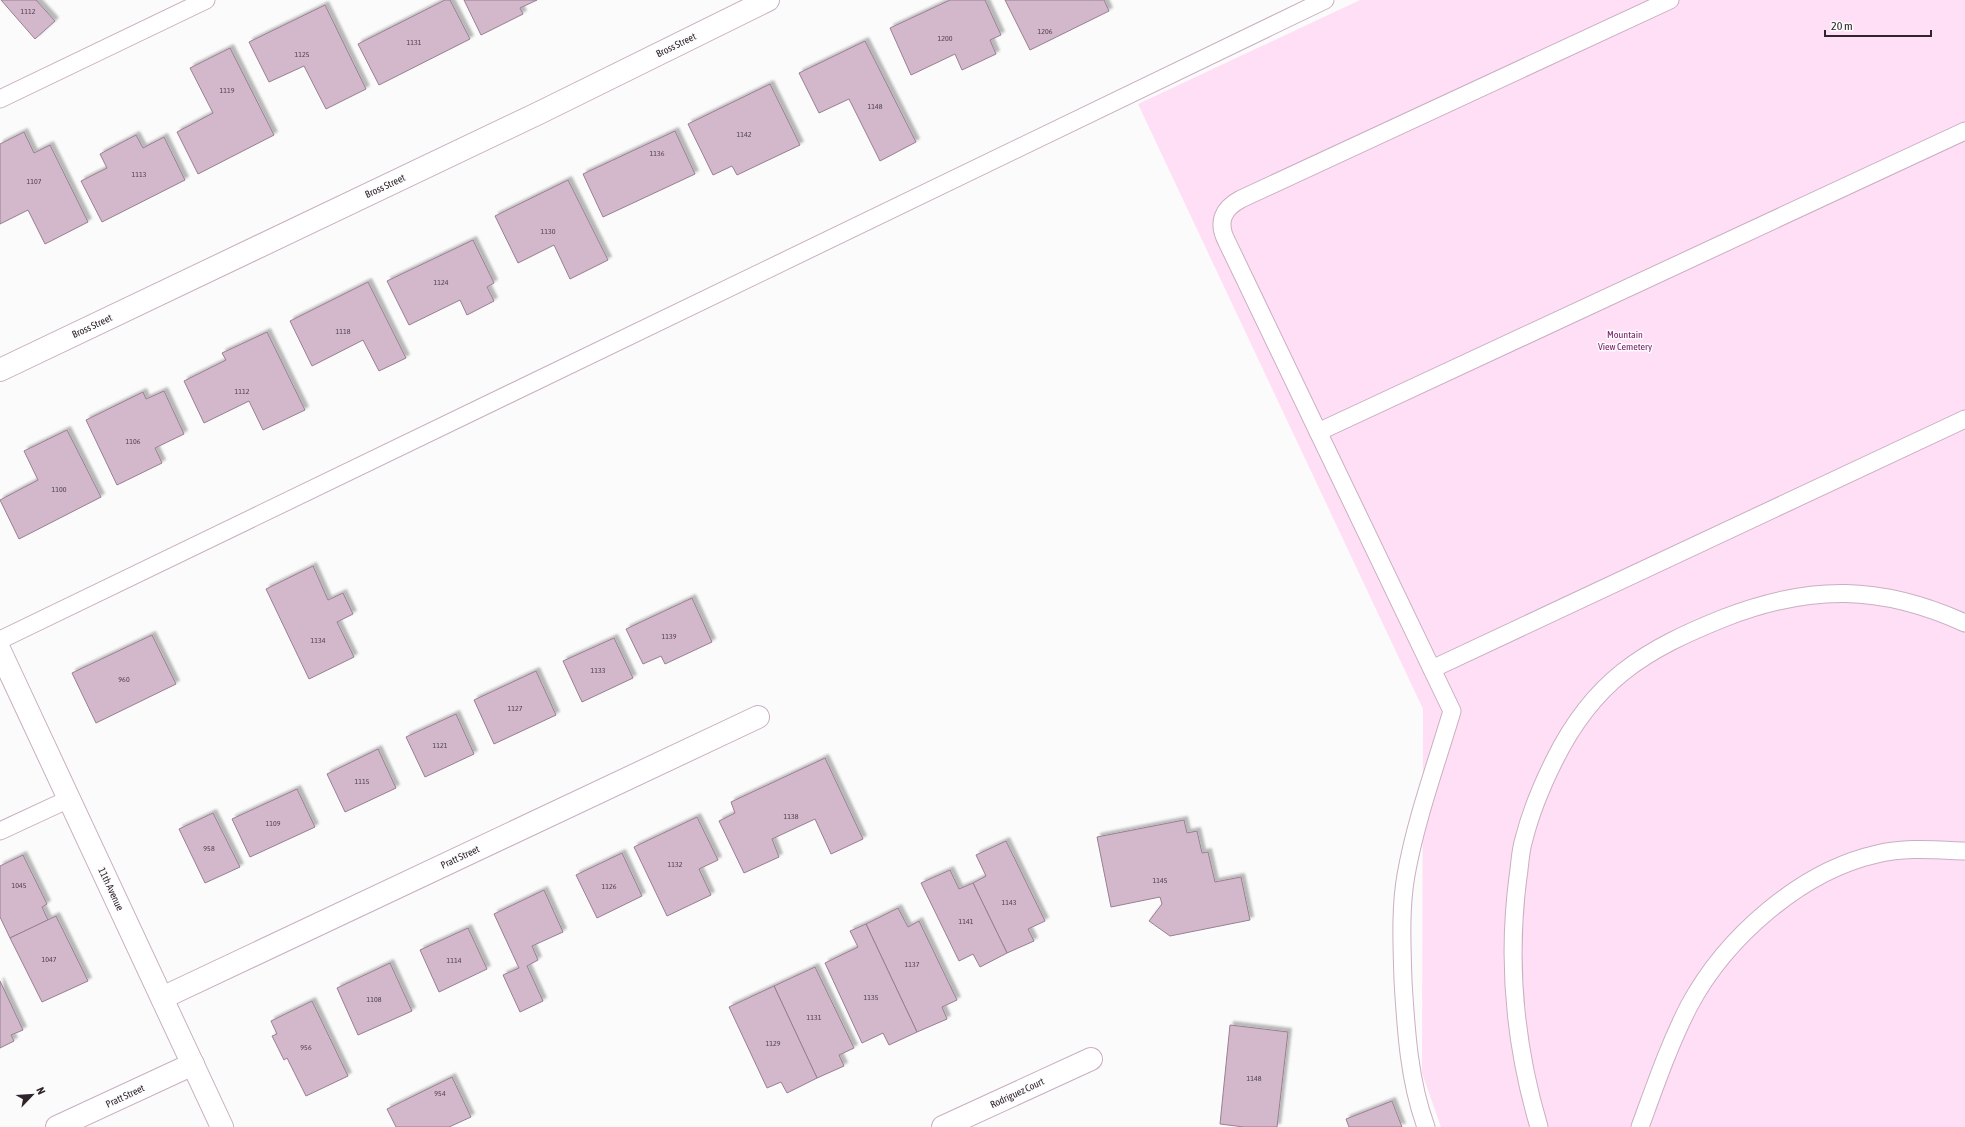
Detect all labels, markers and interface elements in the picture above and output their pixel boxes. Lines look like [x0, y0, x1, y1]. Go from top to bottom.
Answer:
house number: 1112 [20, 7, 36, 16]
scale bar [1825, 12, 1931, 38]
text: 20 m [1831, 19, 1853, 33]
house number: 1206 [1037, 27, 1053, 36]
street label: Bross Street [654, 31, 698, 59]
house number: 1200 [937, 34, 953, 43]
house number: 1131 [406, 38, 422, 47]
house number: 1125 [294, 50, 310, 59]
house number: 1119 [219, 86, 235, 95]
house number: 1148 [867, 102, 883, 111]
house number: 1142 [736, 130, 752, 139]
house number: 1136 [649, 149, 665, 158]
house number: 1113 [131, 170, 147, 179]
street label: Bross Street [363, 172, 407, 200]
house number: 1107 [26, 177, 42, 186]
house number: 1130 [540, 227, 556, 236]
house number: 1124 [433, 278, 449, 287]
street label: Bross Street [70, 312, 114, 340]
house number: 1118 [335, 327, 351, 336]
park label: Mountain View Cemetery [1598, 329, 1652, 352]
house number: 1112 [234, 387, 250, 396]
house number: 1106 [125, 437, 141, 446]
house number: 1100 [51, 485, 67, 494]
house number: 1139 [661, 632, 677, 641]
house number: 1134 [310, 636, 326, 645]
house number: 1133 [590, 666, 606, 675]
house number: 960 [118, 675, 130, 684]
house number: 1127 [507, 704, 523, 713]
house number: 1121 [432, 741, 448, 750]
house number: 1115 [354, 777, 370, 786]
house number: 1138 [783, 812, 799, 821]
house number: 1109 [265, 819, 281, 828]
street label: Pratt Street [439, 843, 481, 871]
house number: 958 [203, 844, 215, 853]
house number: 1132 [667, 860, 683, 869]
street label: 11th Avenue [96, 866, 126, 913]
house number: 1145 [1152, 876, 1168, 885]
house number: 1045 [11, 881, 27, 890]
house number: 1126 [601, 882, 617, 891]
house number: 1143 [1001, 898, 1017, 907]
house number: 1141 [958, 917, 974, 926]
house number: 1047 [41, 955, 57, 964]
house number: 1114 [446, 956, 462, 965]
house number: 1137 [904, 960, 920, 969]
house number: 1135 [863, 993, 879, 1002]
house number: 1108 [366, 995, 382, 1004]
house number: 1131 [806, 1013, 822, 1022]
house number: 1129 [765, 1039, 781, 1048]
house number: 956 [300, 1043, 312, 1052]
house number: 1148 [1246, 1074, 1262, 1083]
north arrow [12, 1075, 52, 1115]
street label: Rodriguez Court [988, 1076, 1046, 1110]
street label: Pratt Street [104, 1082, 146, 1110]
text: N [34, 1085, 48, 1096]
house number: 954 [434, 1089, 446, 1098]

